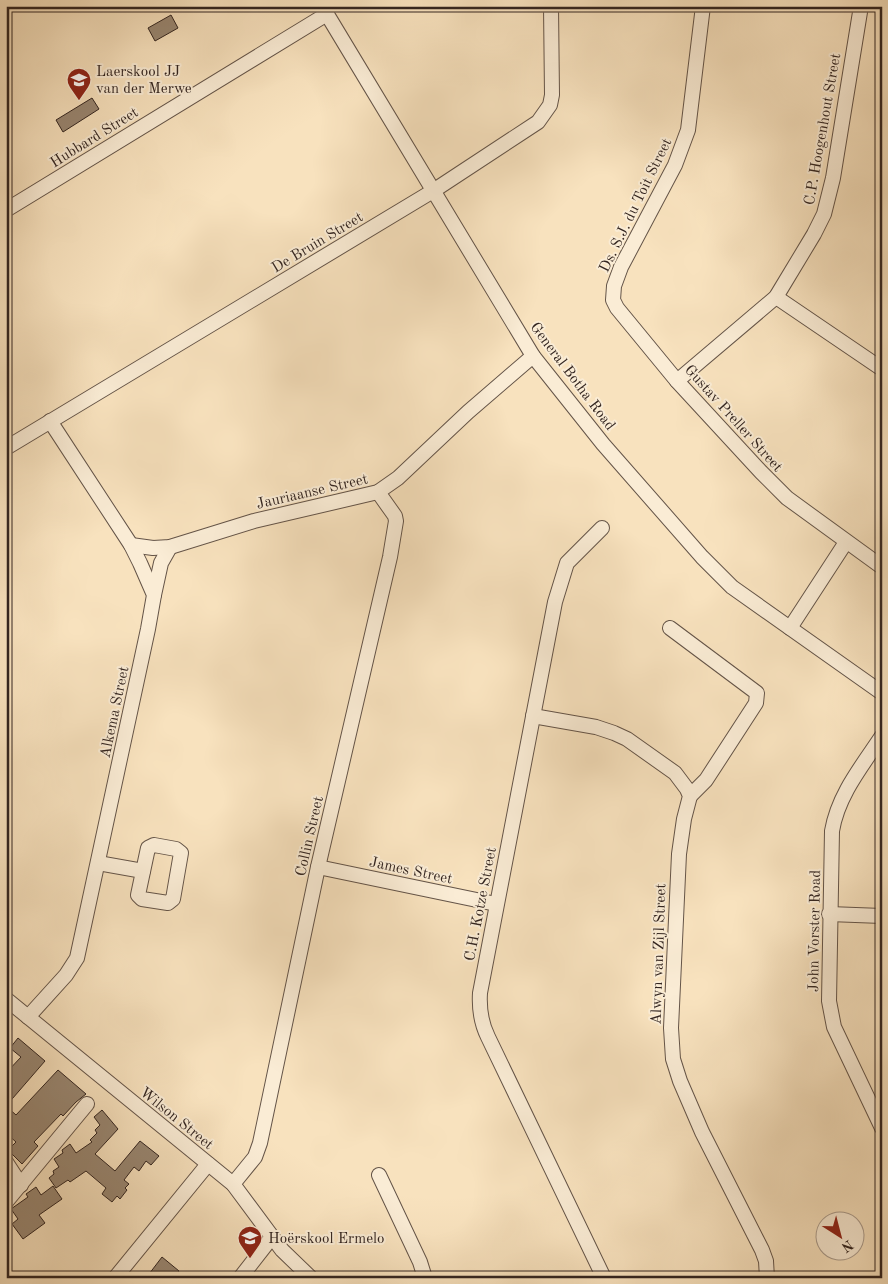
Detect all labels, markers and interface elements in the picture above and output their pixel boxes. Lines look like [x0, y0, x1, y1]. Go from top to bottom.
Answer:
street label: C.P. Hoogenhout Street [803, 52, 844, 206]
place label: Laerskool JJ van der Merwe [96, 65, 192, 97]
school or university icon: Laerskool JJ van der Merwe [66, 67, 92, 101]
street label: Hubbard Street [48, 105, 141, 171]
street label: Ds. S.J. du Toit Street [597, 136, 675, 275]
street label: De Bruin Street [270, 210, 366, 276]
street label: General Botha Road [526, 320, 617, 434]
street label: Gustav Preller Street [681, 363, 785, 475]
street label: Jauriaanse Street [255, 472, 370, 513]
street label: Alkema Street [98, 665, 133, 760]
street label: Collin Street [294, 795, 327, 878]
street label: C.H. Kotze Street [463, 846, 500, 963]
street label: James Street [368, 855, 454, 888]
street label: John Vorster Road [807, 870, 824, 992]
street label: Alwyn van Zijl Street [650, 883, 669, 1025]
street label: Wilson Street [137, 1085, 216, 1153]
north arrow [816, 1212, 866, 1262]
school or university icon: Hoërskool Ermelo [237, 1225, 263, 1259]
place label: Hoërskool Ermelo [268, 1232, 385, 1247]
text: N [838, 1237, 855, 1255]

